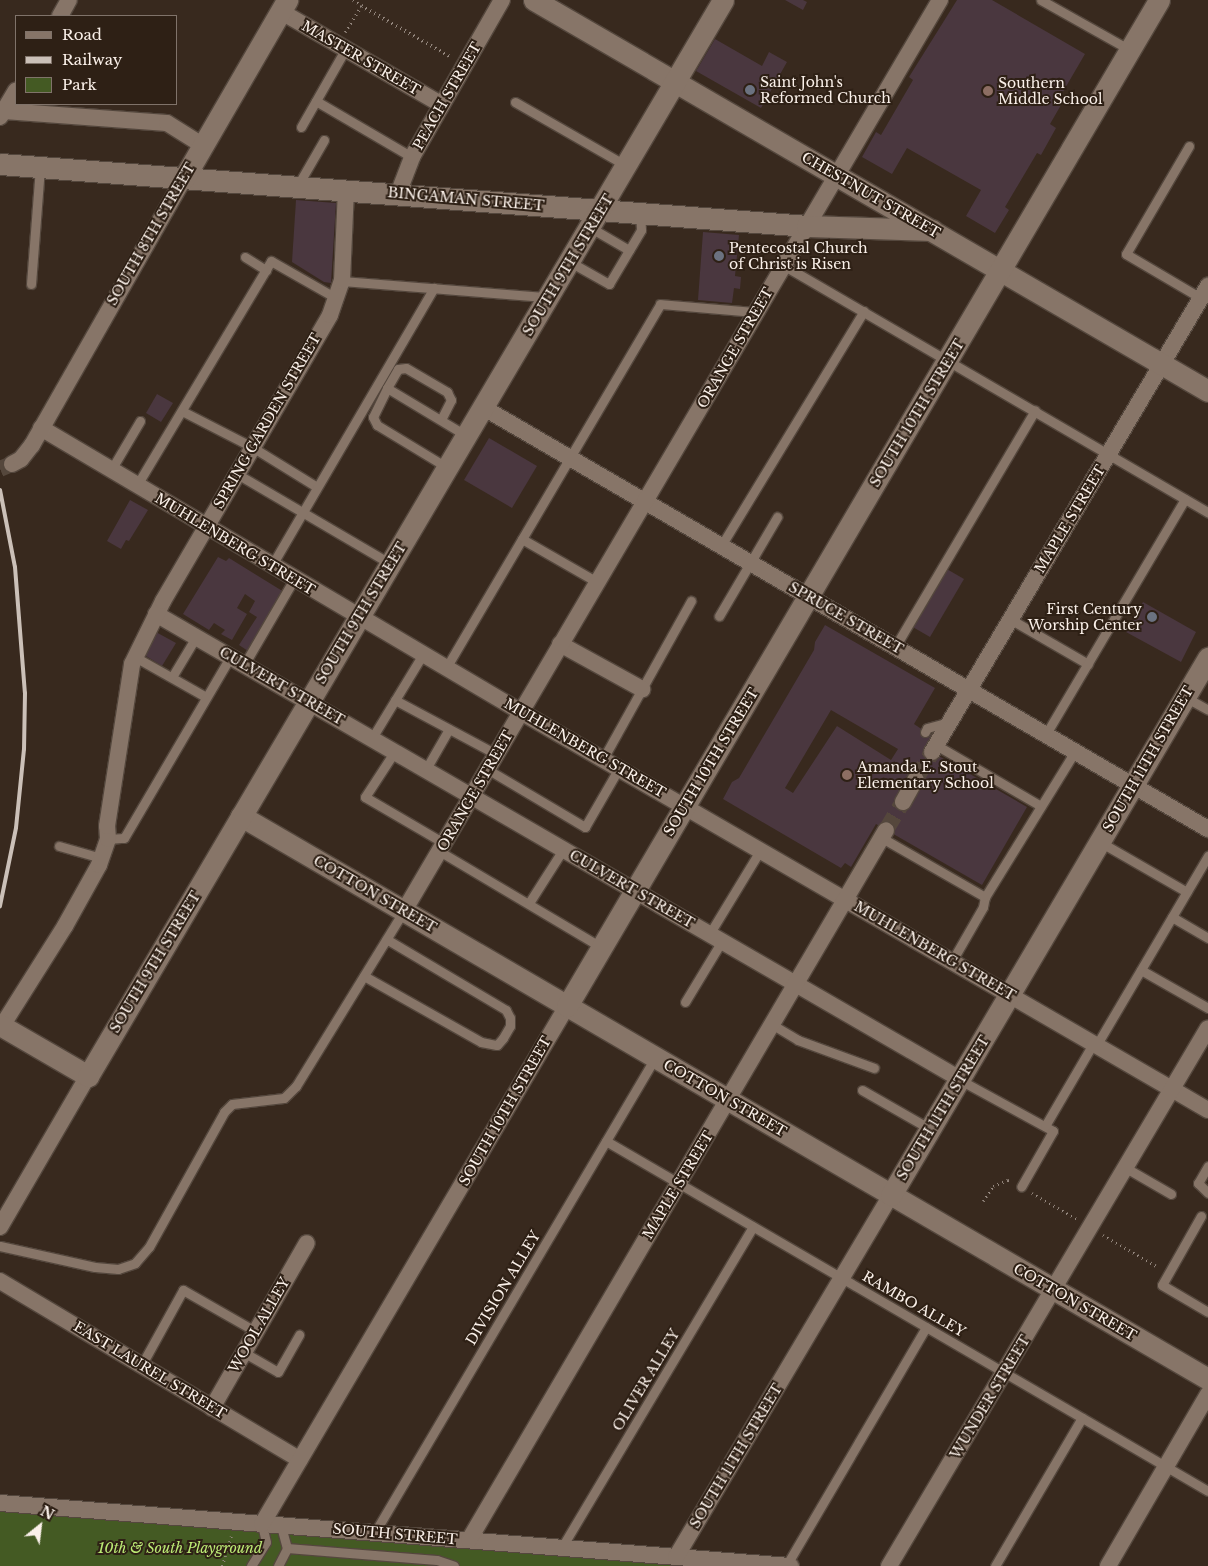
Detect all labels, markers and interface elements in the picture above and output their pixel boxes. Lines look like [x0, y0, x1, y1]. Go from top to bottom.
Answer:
legend [15, 15, 178, 105]
street label: MASTER STREET [299, 17, 423, 99]
text: Road [62, 25, 102, 44]
street label: PEACH STREET [409, 39, 485, 153]
text: Railway [62, 50, 122, 69]
place label: Saint John's Reformed Church [760, 74, 891, 106]
text: Park [62, 75, 97, 94]
place label: Southern Middle School [998, 75, 1103, 108]
marker: Saint John's Reformed Church [744, 84, 756, 96]
marker: Southern Middle School [982, 85, 994, 97]
street label: CHESTNUT STREET [799, 148, 943, 242]
street label: SOUTH 8TH STREET [103, 160, 199, 308]
street label: BINGAMAN STREET [387, 184, 545, 214]
street label: SOUTH 9TH STREET [519, 191, 617, 339]
place label: Pentecostal Church of Christ is Risen [729, 240, 868, 272]
marker: Pentecostal Church of Christ is Risen [713, 250, 725, 262]
street label: ORANGE STREET [694, 285, 776, 411]
street label: SPRING GARDEN STREET [210, 330, 324, 512]
street label: SOUTH 10TH STREET [866, 336, 968, 490]
street label: MAPLE STREET [1031, 462, 1109, 576]
street label: MUHLENBERG STREET [152, 489, 318, 599]
street label: SOUTH 9TH STREET [312, 539, 410, 687]
street label: SPRUCE STREET [786, 578, 906, 658]
place label: First Century Worship Center [1028, 601, 1142, 634]
marker: First Century Worship Center [1146, 611, 1158, 623]
street label: CULVERT STREET [216, 643, 348, 729]
street label: SOUTH 11TH STREET [1099, 683, 1197, 835]
street label: SOUTH 10TH STREET [660, 685, 762, 839]
street label: MUHLENBERG STREET [501, 695, 669, 801]
street label: ORANGE STREET [434, 728, 516, 854]
place label: Amanda E. Stout Elementary School [857, 759, 994, 792]
marker: Amanda E. Stout Elementary School [841, 769, 853, 781]
street label: CULVERT STREET [566, 846, 698, 932]
street label: COTTON STREET [311, 852, 439, 936]
street label: SOUTH 9TH STREET [106, 888, 204, 1036]
street label: MUHLENBERG STREET [851, 898, 1019, 1004]
street label: SOUTH 10TH STREET [455, 1033, 555, 1189]
street label: SOUTH 11TH STREET [893, 1033, 993, 1183]
street label: COTTON STREET [661, 1056, 789, 1140]
street label: MAPLE STREET [639, 1128, 717, 1242]
street label: DIVISION ALLEY [462, 1228, 544, 1348]
street label: COTTON STREET [1011, 1260, 1139, 1344]
street label: RAMBO ALLEY [859, 1268, 969, 1340]
street label: WOOL ALLEY [225, 1274, 293, 1376]
street label: EAST LAUREL STREET [70, 1318, 230, 1422]
street label: OLIVER ALLEY [609, 1326, 683, 1434]
street label: WUNDER STREET [946, 1332, 1034, 1462]
street label: SOUTH 11TH STREET [686, 1381, 786, 1531]
north arrow [15, 1501, 65, 1551]
text: N [37, 1502, 57, 1524]
street label: SOUTH STREET [332, 1520, 458, 1548]
park label: 10th & South Playground [97, 1540, 263, 1556]

